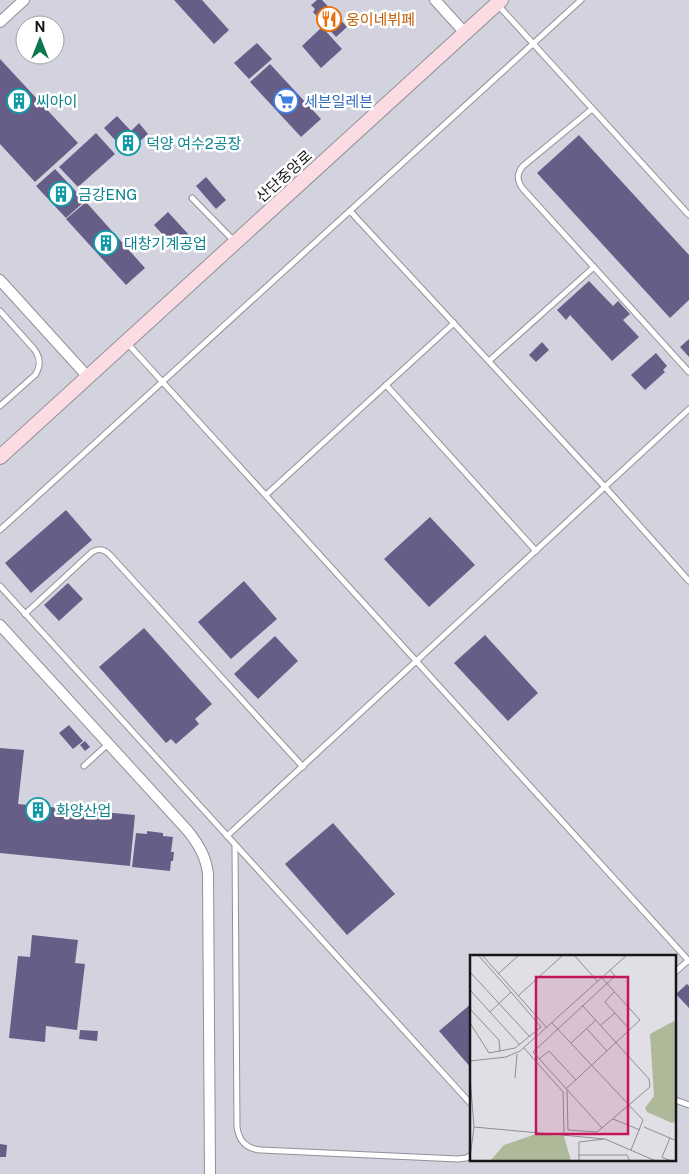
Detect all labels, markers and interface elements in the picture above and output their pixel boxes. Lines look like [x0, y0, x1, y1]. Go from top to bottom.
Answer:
restaurant icon: 웅이네뷔페 [316, 6, 342, 32]
place label: 웅이네뷔페 [346, 11, 415, 28]
north arrow [15, 15, 65, 65]
text: N [35, 19, 45, 35]
building icon: 씨아이 [6, 88, 32, 114]
supermarket icon: 세븐일레븐 [273, 88, 299, 114]
place label: 씨아이 [36, 93, 77, 110]
place label: 세븐일레븐 [304, 93, 373, 110]
building icon: 덕양 여수2공장 [115, 130, 141, 156]
place label: 덕양 여수2공장 [146, 135, 242, 152]
street label: 산단중앙로 [253, 147, 315, 205]
building icon: 금강ENG [48, 181, 74, 207]
place label: 금강ENG [78, 186, 137, 203]
building icon: 대창기계공업 [93, 230, 119, 256]
place label: 대창기계공업 [124, 235, 207, 252]
building icon: 화양산업 [25, 797, 51, 823]
place label: 화양산업 [56, 802, 111, 819]
inset map [470, 955, 676, 1162]

